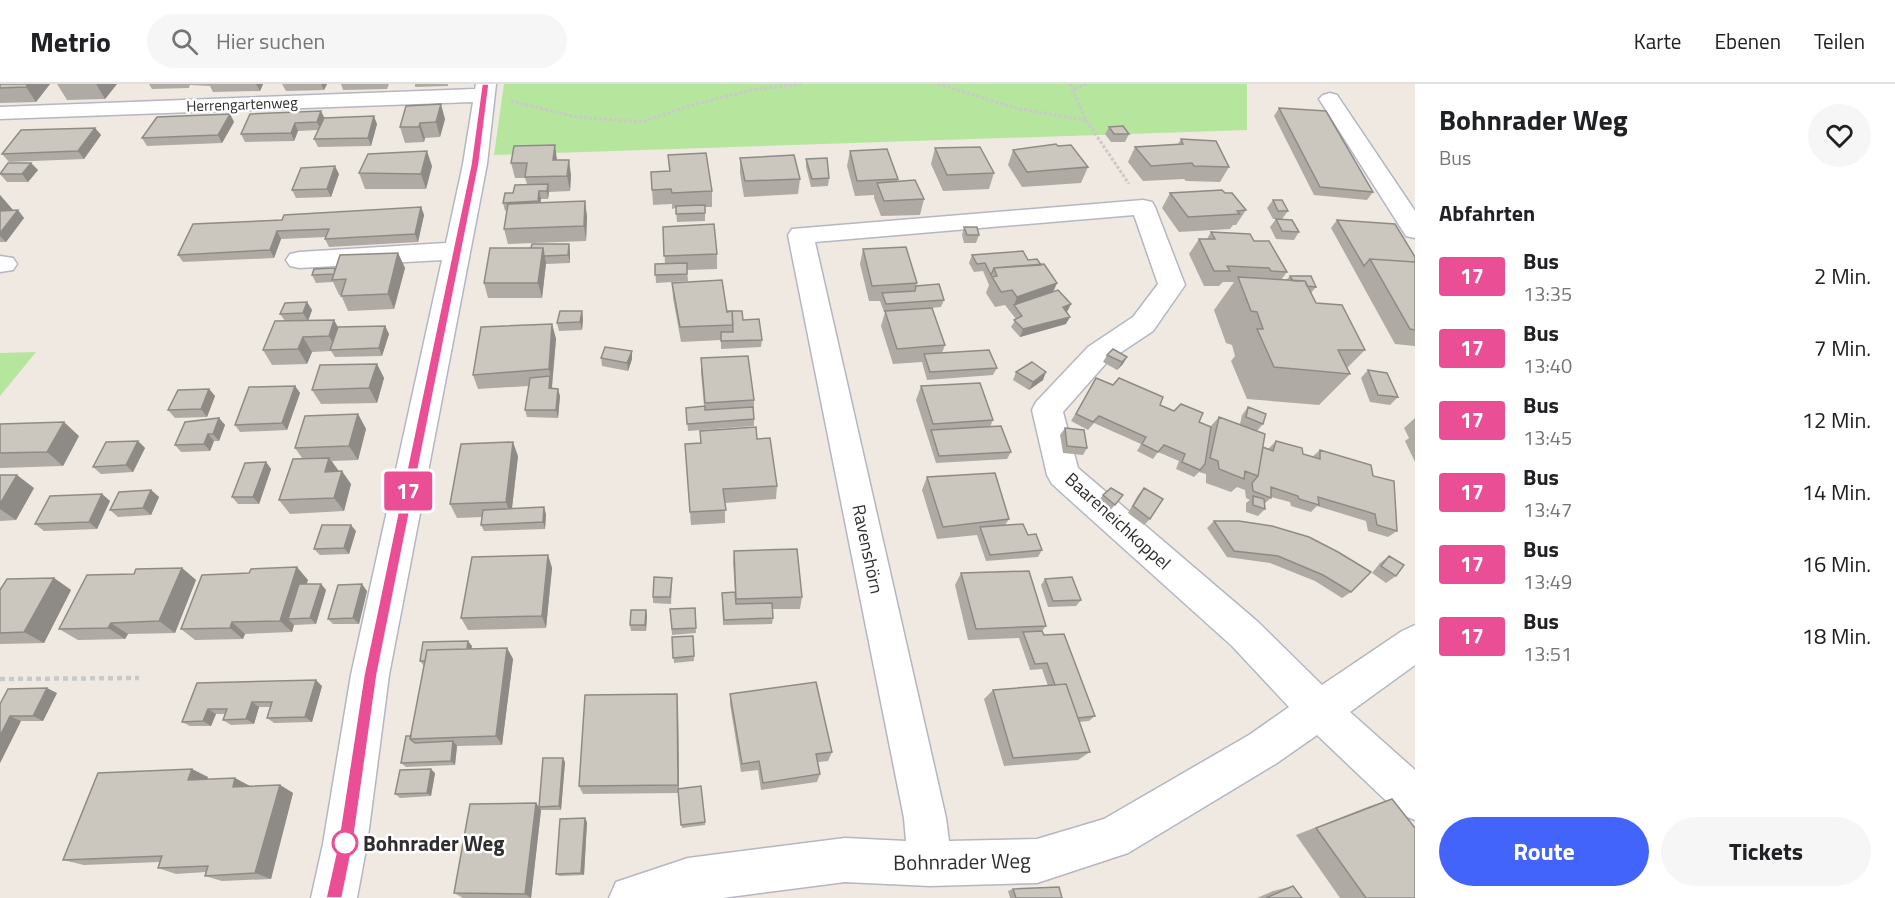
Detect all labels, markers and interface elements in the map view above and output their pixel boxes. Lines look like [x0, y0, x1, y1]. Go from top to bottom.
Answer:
search box [147, 14, 567, 68]
text: Metrio [30, 20, 111, 63]
text: Hier suchen [216, 24, 325, 58]
icon: search [168, 25, 201, 58]
text: Karte [1634, 25, 1681, 57]
text: Ebenen [1714, 25, 1781, 57]
text: Teilen [1814, 25, 1865, 57]
street label: Herrengartenweg [186, 91, 298, 117]
text: Bohnrader Weg [1439, 98, 1628, 141]
button: heart [1808, 104, 1871, 167]
text: Bus [1439, 142, 1471, 173]
text: Abfahrten [1439, 196, 1535, 230]
text: Bus [1523, 244, 1559, 278]
text: 2 Min. [1814, 259, 1871, 293]
text: 17 [1460, 260, 1484, 292]
text: 13:35 [1523, 278, 1572, 309]
text: Bus [1523, 316, 1559, 350]
text: 7 Min. [1814, 331, 1871, 365]
text: 17 [1460, 332, 1484, 364]
text: 13:40 [1523, 350, 1572, 381]
text: Bus [1523, 388, 1559, 422]
text: 12 Min. [1802, 403, 1871, 437]
text: 17 [1460, 404, 1484, 436]
text: 13:45 [1523, 422, 1572, 453]
text: Bus [1523, 460, 1559, 494]
street label: Baareneichkoppel [1059, 466, 1177, 576]
line badge: 17 [381, 472, 435, 510]
text: 17 [396, 475, 420, 507]
text: 14 Min. [1802, 475, 1871, 509]
text: 17 [1460, 476, 1484, 508]
text: 13:47 [1523, 494, 1572, 525]
street label: Ravenshörn [845, 502, 891, 596]
text: Bus [1523, 532, 1559, 566]
text: 16 Min. [1802, 547, 1871, 581]
text: 17 [1460, 548, 1484, 580]
text: 13:49 [1523, 566, 1572, 597]
text: Bus [1523, 604, 1559, 638]
text: 18 Min. [1802, 619, 1871, 653]
text: 17 [1460, 620, 1484, 652]
text: 13:51 [1523, 638, 1572, 669]
button: Route [1439, 817, 1649, 886]
button: Tickets [1661, 817, 1871, 886]
place label: Bohnrader Weg [363, 827, 504, 859]
marker: Bohnrader Weg [332, 830, 358, 856]
street label: Bohnrader Weg [893, 844, 1031, 878]

